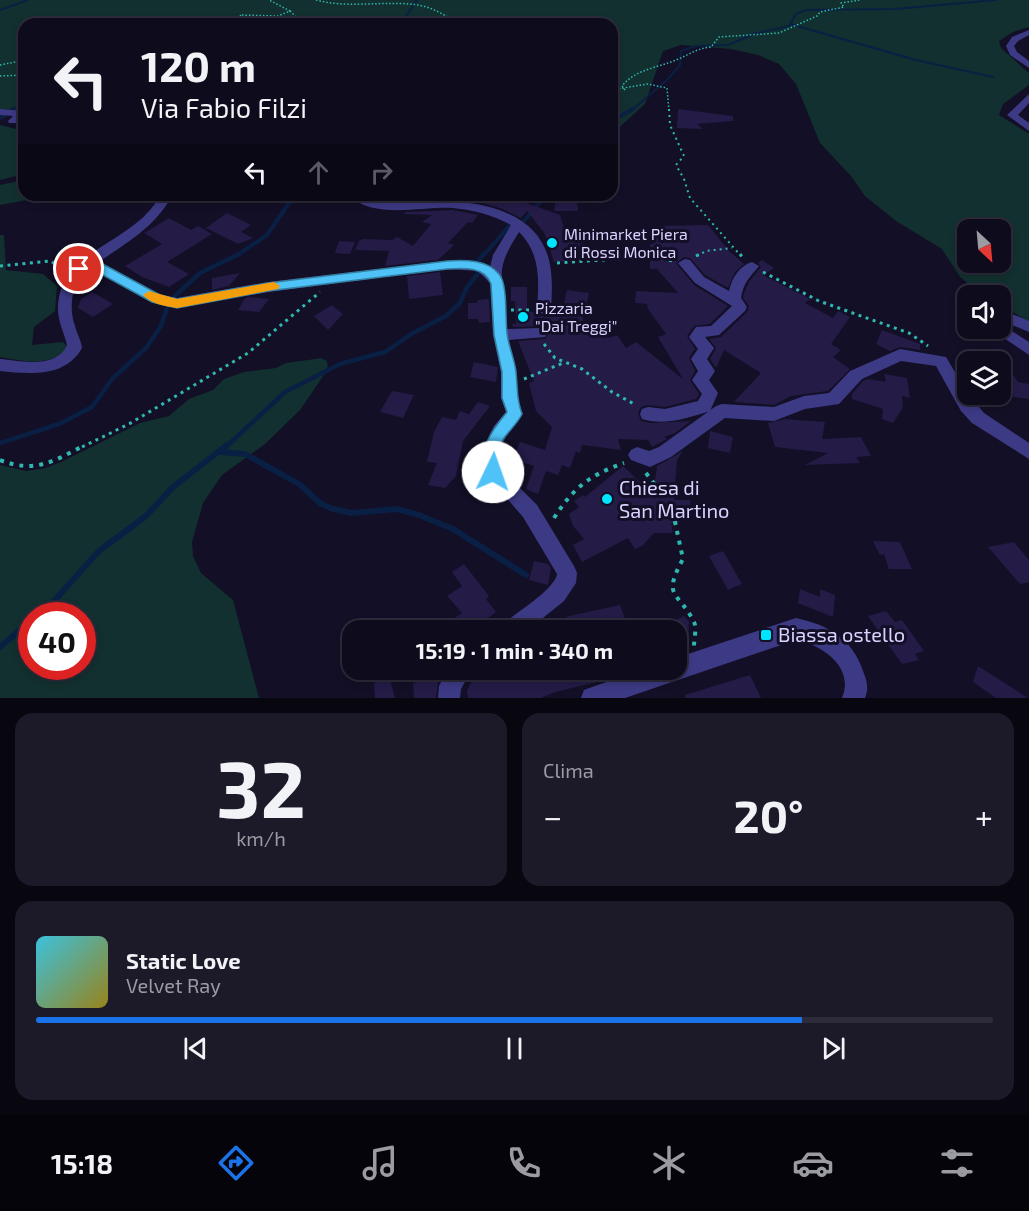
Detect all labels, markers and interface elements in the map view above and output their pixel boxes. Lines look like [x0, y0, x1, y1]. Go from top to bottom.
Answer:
text: 120 m [141, 40, 256, 90]
icon: left [42, 42, 120, 120]
text: Via Fabio Filzi [141, 91, 307, 123]
icon: left [239, 156, 272, 189]
icon: ahead [302, 156, 335, 189]
icon: right [365, 156, 398, 189]
north arrow [957, 219, 1011, 273]
map controls [957, 219, 1011, 405]
place label: Minimarket Piera di Rossi Monica [564, 224, 688, 261]
marker: Minimarket Piera di Rossi Monica [545, 236, 559, 250]
pin [53, 243, 104, 294]
icon: arrive [62, 252, 95, 285]
button: sound [957, 285, 1011, 339]
place label: Pizzaria "Dai Treggi" [535, 298, 617, 335]
marker: Pizzaria "Dai Treggi" [516, 310, 530, 324]
button: layers [957, 351, 1011, 405]
position arrow [461, 440, 525, 504]
place label: Chiesa di San Martino [619, 475, 729, 522]
marker: Chiesa di San Martino [600, 492, 614, 506]
speed limit sign: 40 [18, 602, 96, 680]
place label: Biassa ostello [778, 622, 905, 646]
marker: Biassa ostello [759, 628, 773, 642]
text: 15:19 · 1 min · 340 m [416, 637, 613, 663]
text: 32 [216, 740, 306, 834]
text: Clima [543, 758, 594, 782]
text: 20° [734, 788, 804, 842]
text: − [543, 796, 562, 836]
text: + [975, 796, 993, 836]
text: km/h [236, 826, 286, 850]
text: Static Love [126, 947, 241, 973]
text: Velvet Ray [126, 973, 221, 997]
icon: previous [179, 1032, 212, 1065]
icon: pause [498, 1032, 531, 1065]
icon: next [817, 1032, 850, 1065]
icon: directions [215, 1142, 257, 1184]
icon: music [359, 1142, 401, 1184]
icon: phone [503, 1142, 545, 1184]
icon: climate [648, 1142, 690, 1184]
icon: car [792, 1142, 834, 1184]
icon: filters [936, 1142, 978, 1184]
text: 15:18 [51, 1147, 113, 1179]

